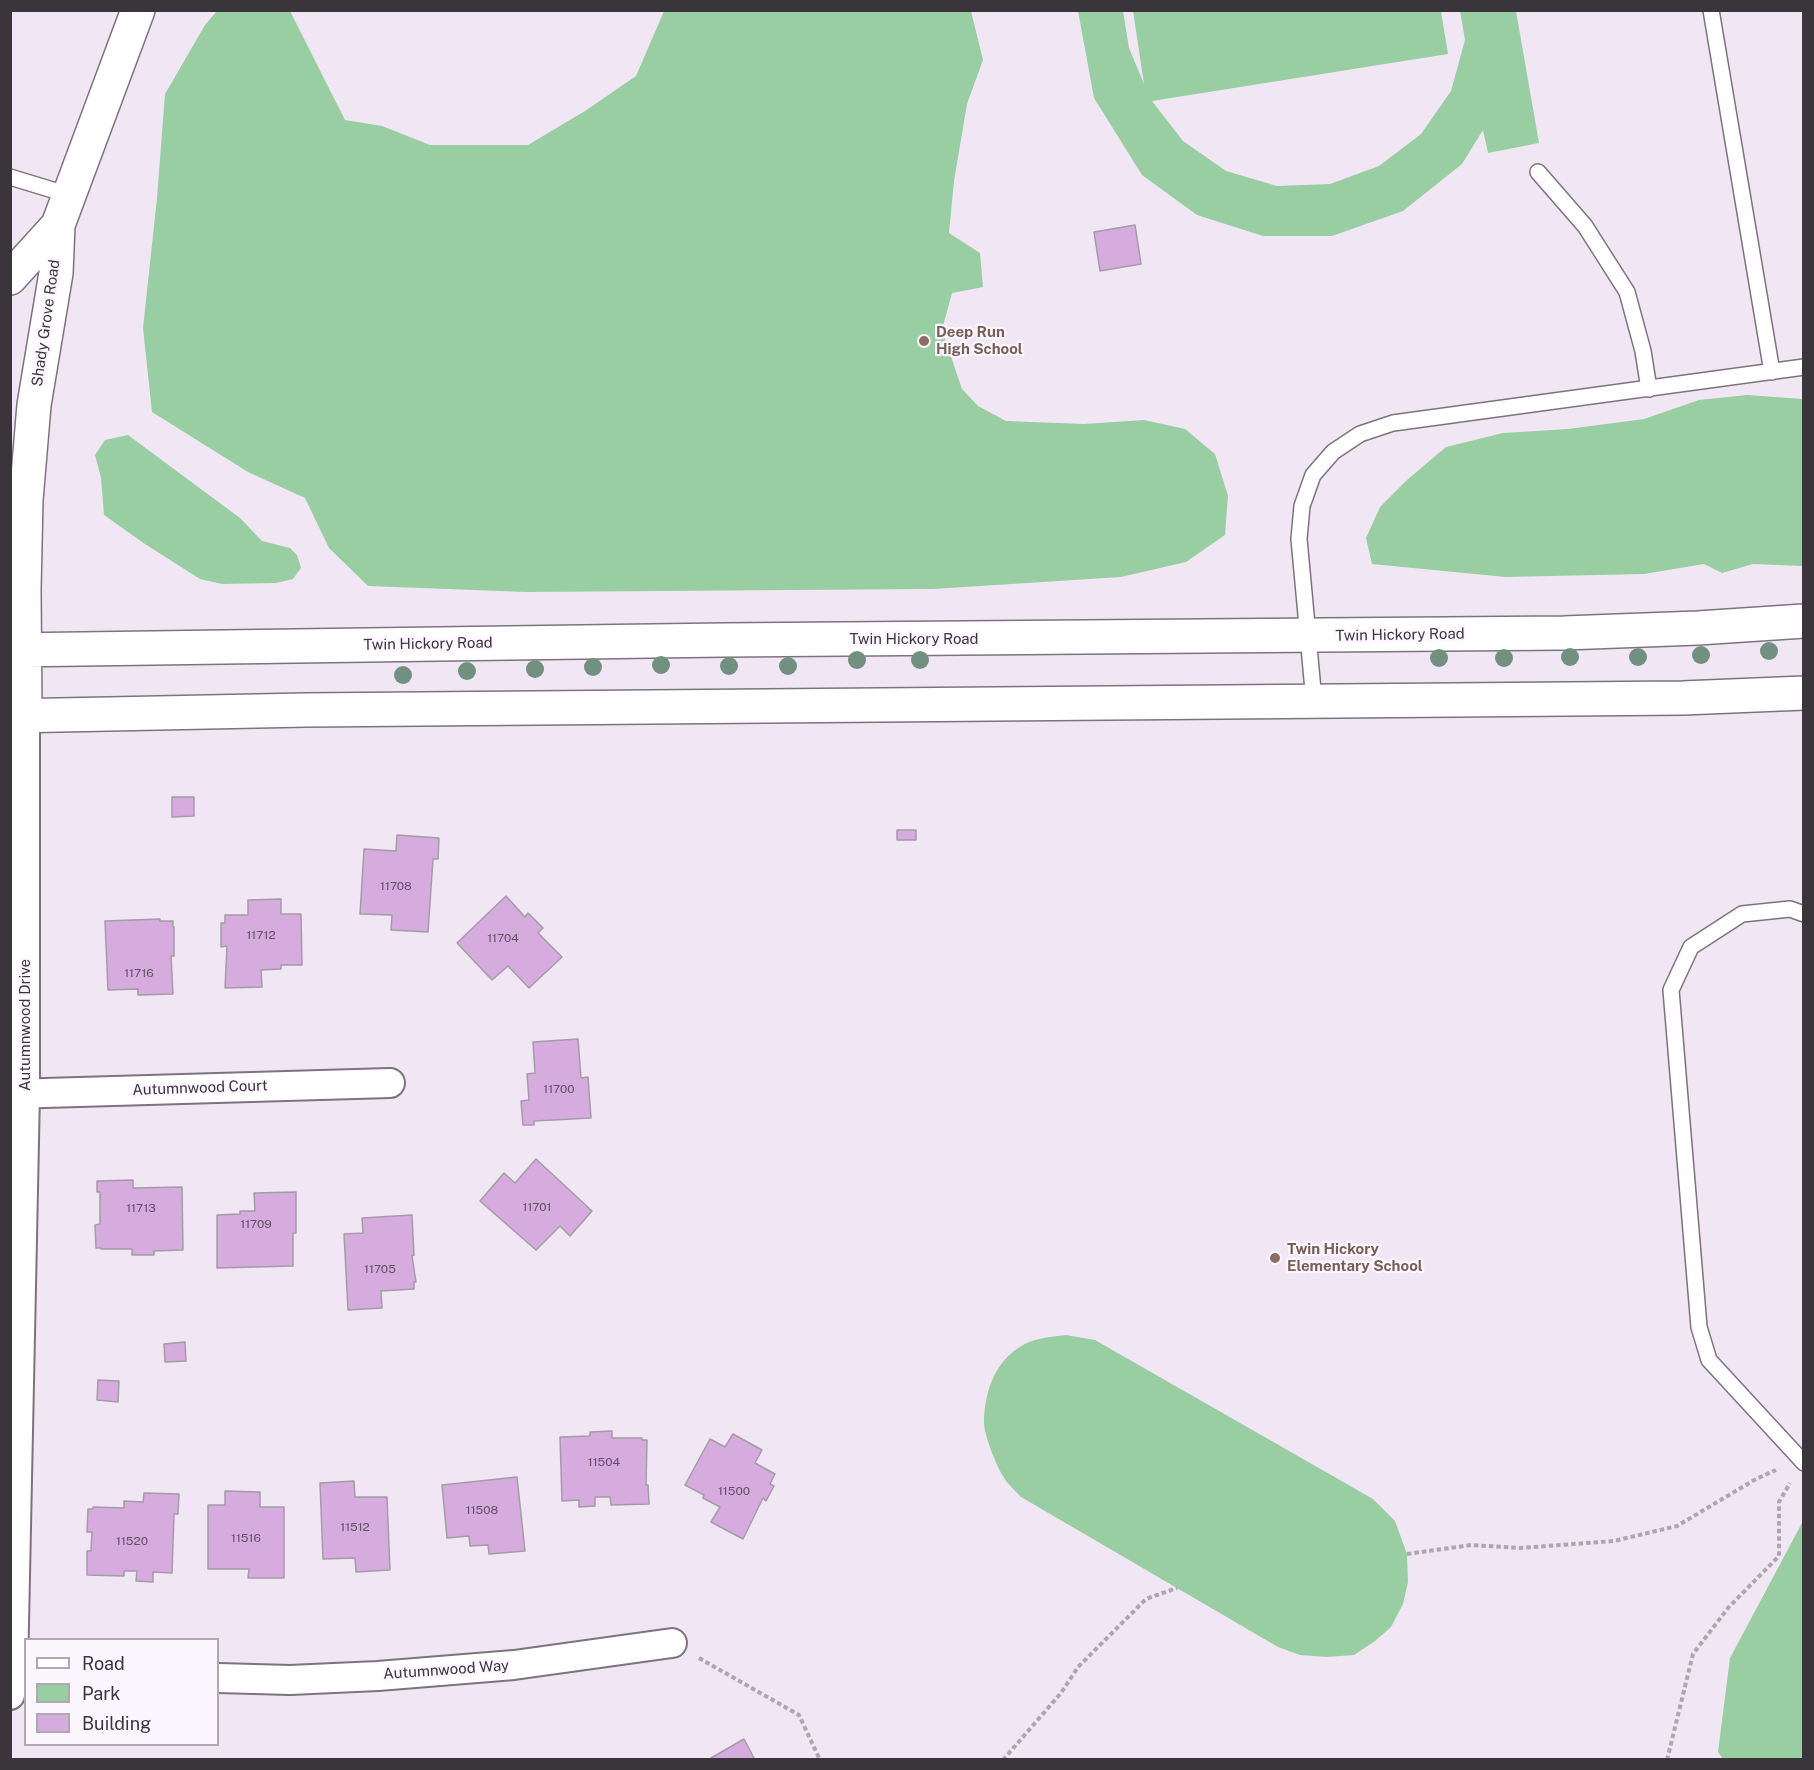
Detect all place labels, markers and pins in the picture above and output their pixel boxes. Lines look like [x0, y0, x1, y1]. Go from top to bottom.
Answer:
place label: Deep Run High School [936, 323, 1023, 358]
marker: Deep Run High School [917, 334, 931, 348]
place label: Twin Hickory Elementary School [1287, 1240, 1423, 1275]
marker: Twin Hickory Elementary School [1268, 1251, 1282, 1265]

